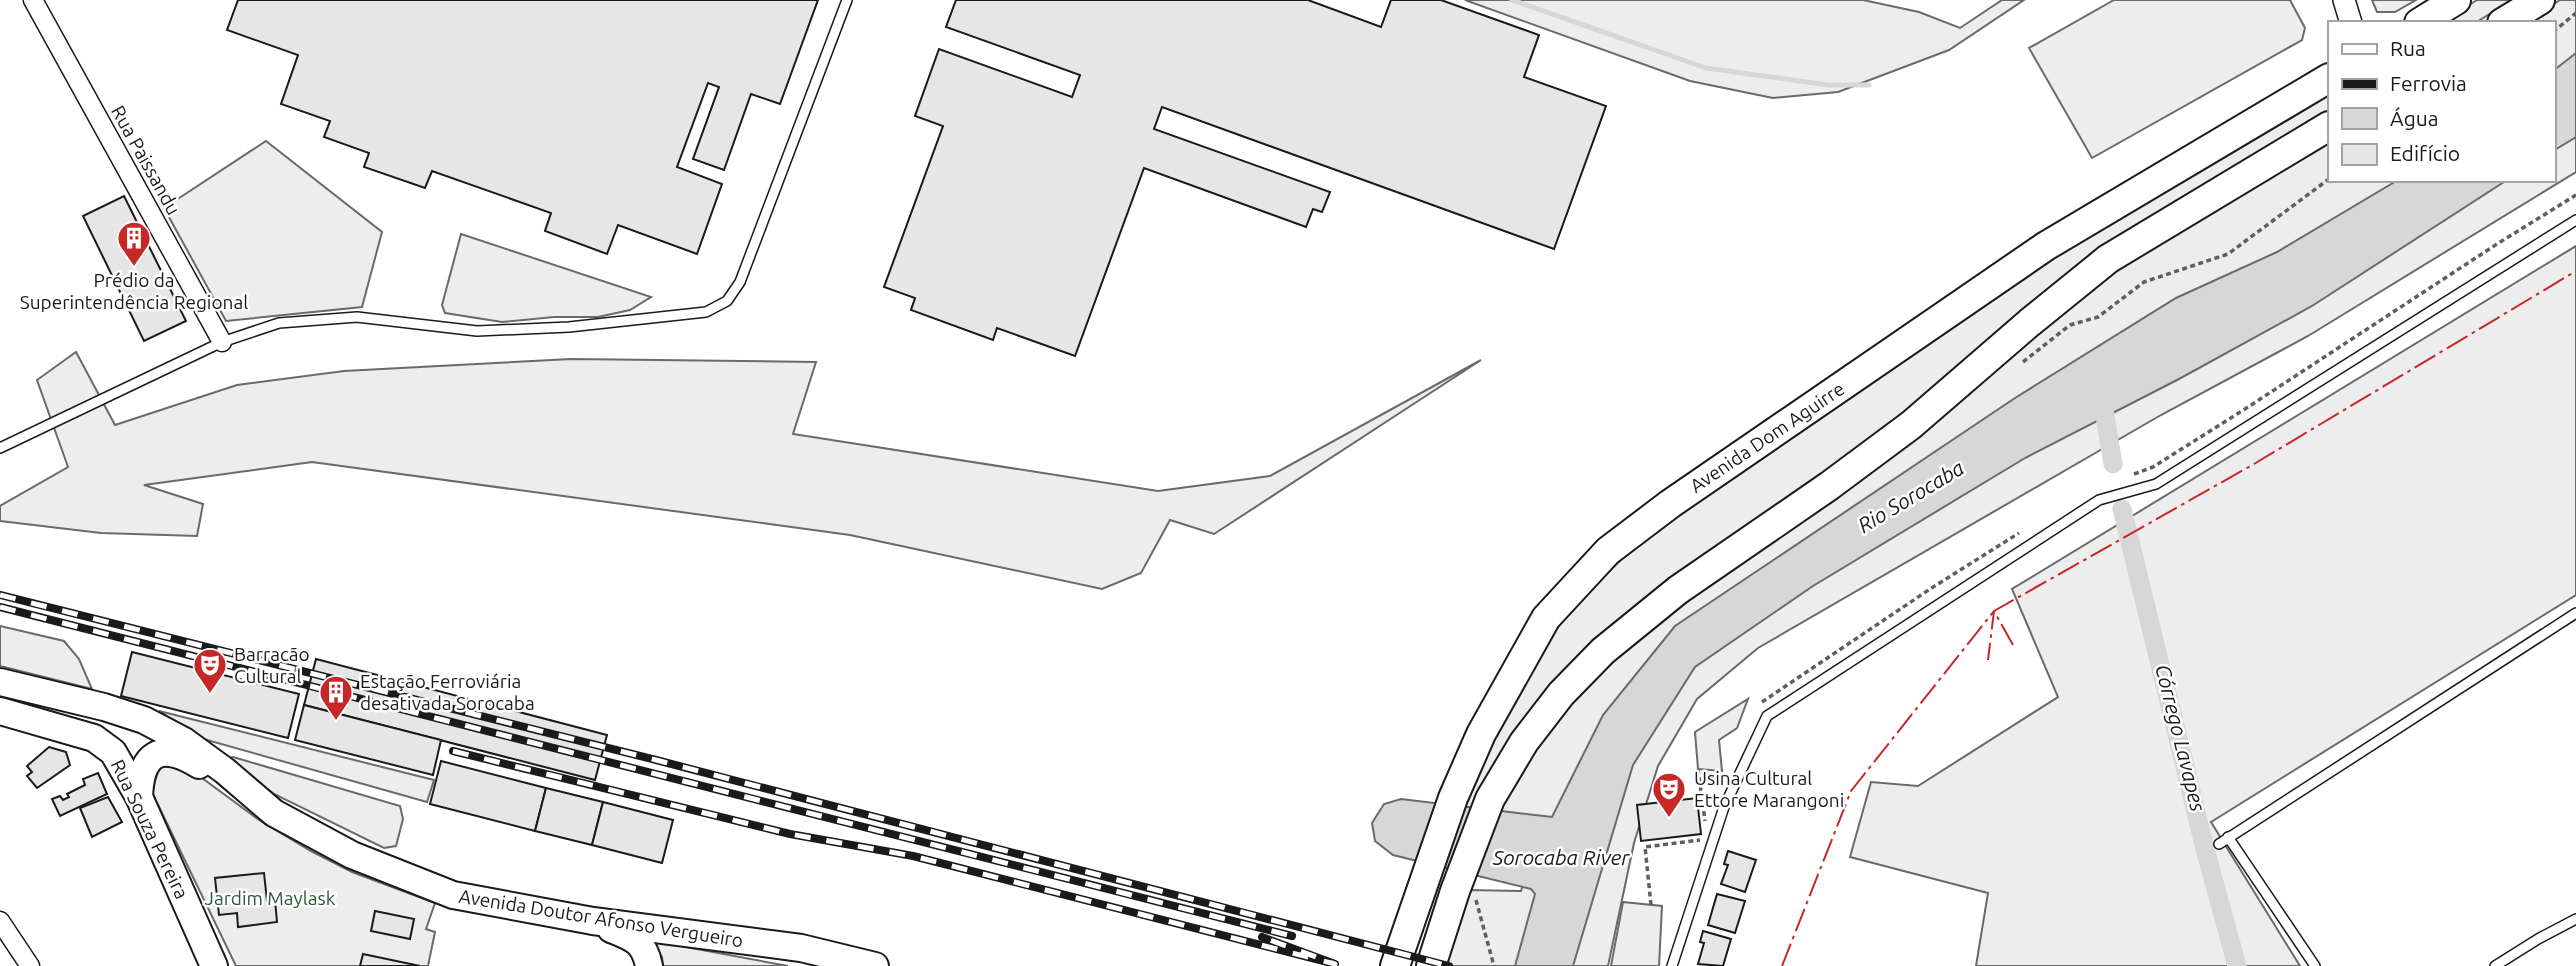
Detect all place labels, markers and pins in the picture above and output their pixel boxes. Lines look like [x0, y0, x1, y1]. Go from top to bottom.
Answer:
building icon: Prédio da Superintendência Regional [115, 219, 153, 268]
place label: Prédio da Superintendência Regional [20, 269, 248, 313]
place label: Barracão Cultural [234, 643, 310, 687]
theatre icon: Barracão Cultural [191, 646, 229, 695]
place label: Estação Ferroviária desativada Sorocaba [360, 670, 535, 714]
building icon: Estação Ferroviária desativada Sorocaba [317, 673, 355, 722]
place label: Usina Cultural Ettore Marangoni [1694, 767, 1844, 811]
theatre icon: Usina Cultural Ettore Marangoni [1650, 770, 1688, 819]

